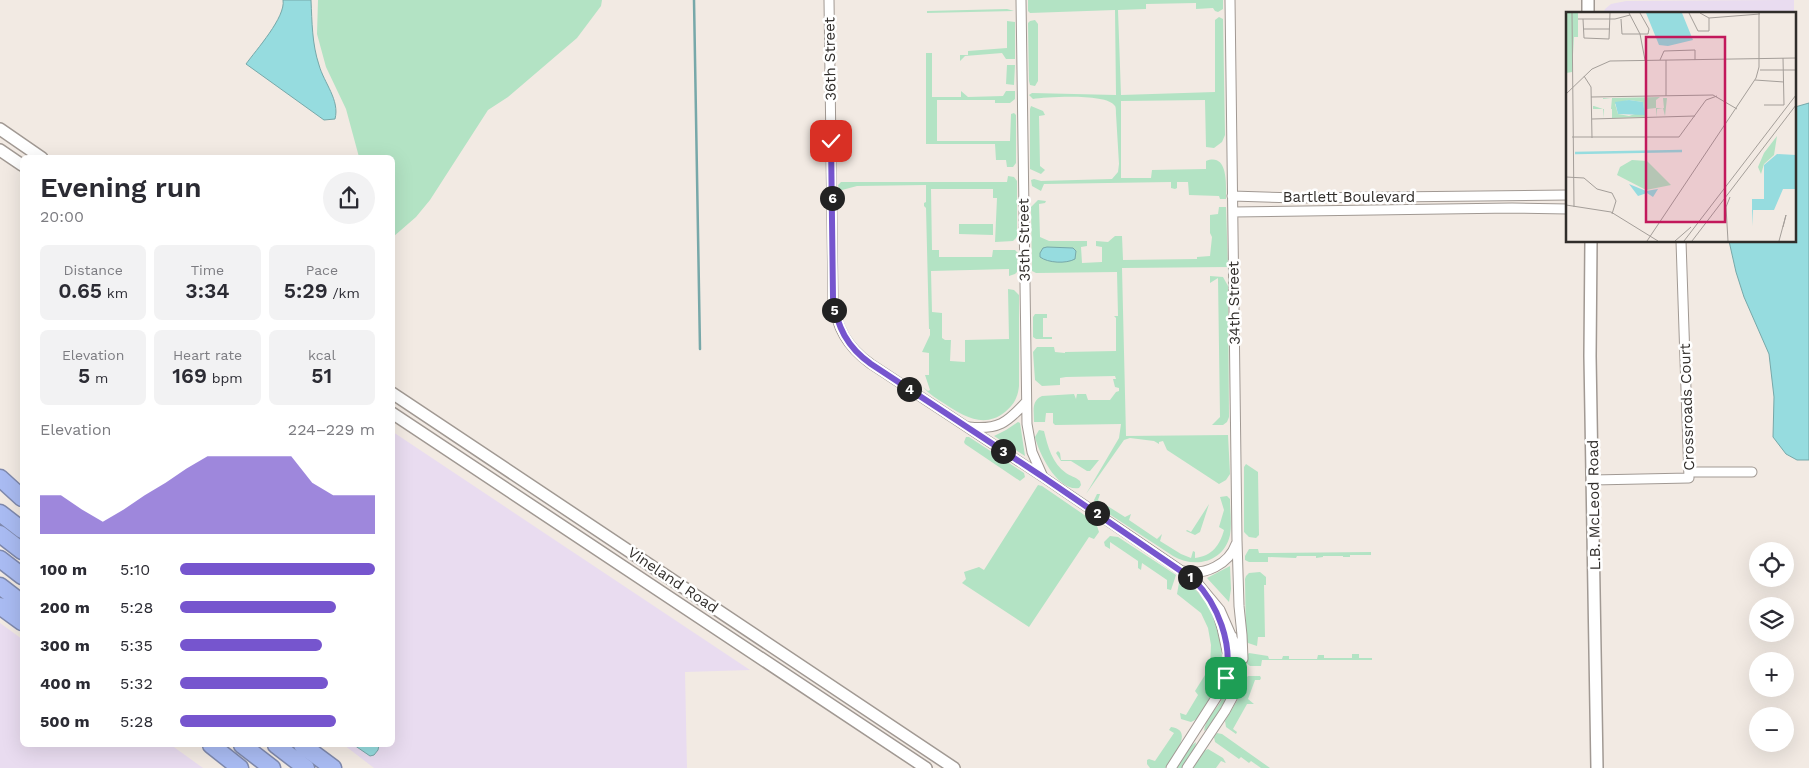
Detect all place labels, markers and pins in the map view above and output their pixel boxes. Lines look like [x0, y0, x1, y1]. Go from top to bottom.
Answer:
pin [810, 120, 852, 162]
pin: 6 [820, 186, 844, 210]
pin: 5 [822, 298, 846, 322]
pin: 4 [896, 376, 922, 402]
pin: 3 [990, 438, 1016, 464]
pin: 2 [1084, 500, 1110, 526]
pin: 1 [1178, 564, 1202, 590]
pin [1205, 657, 1247, 699]

